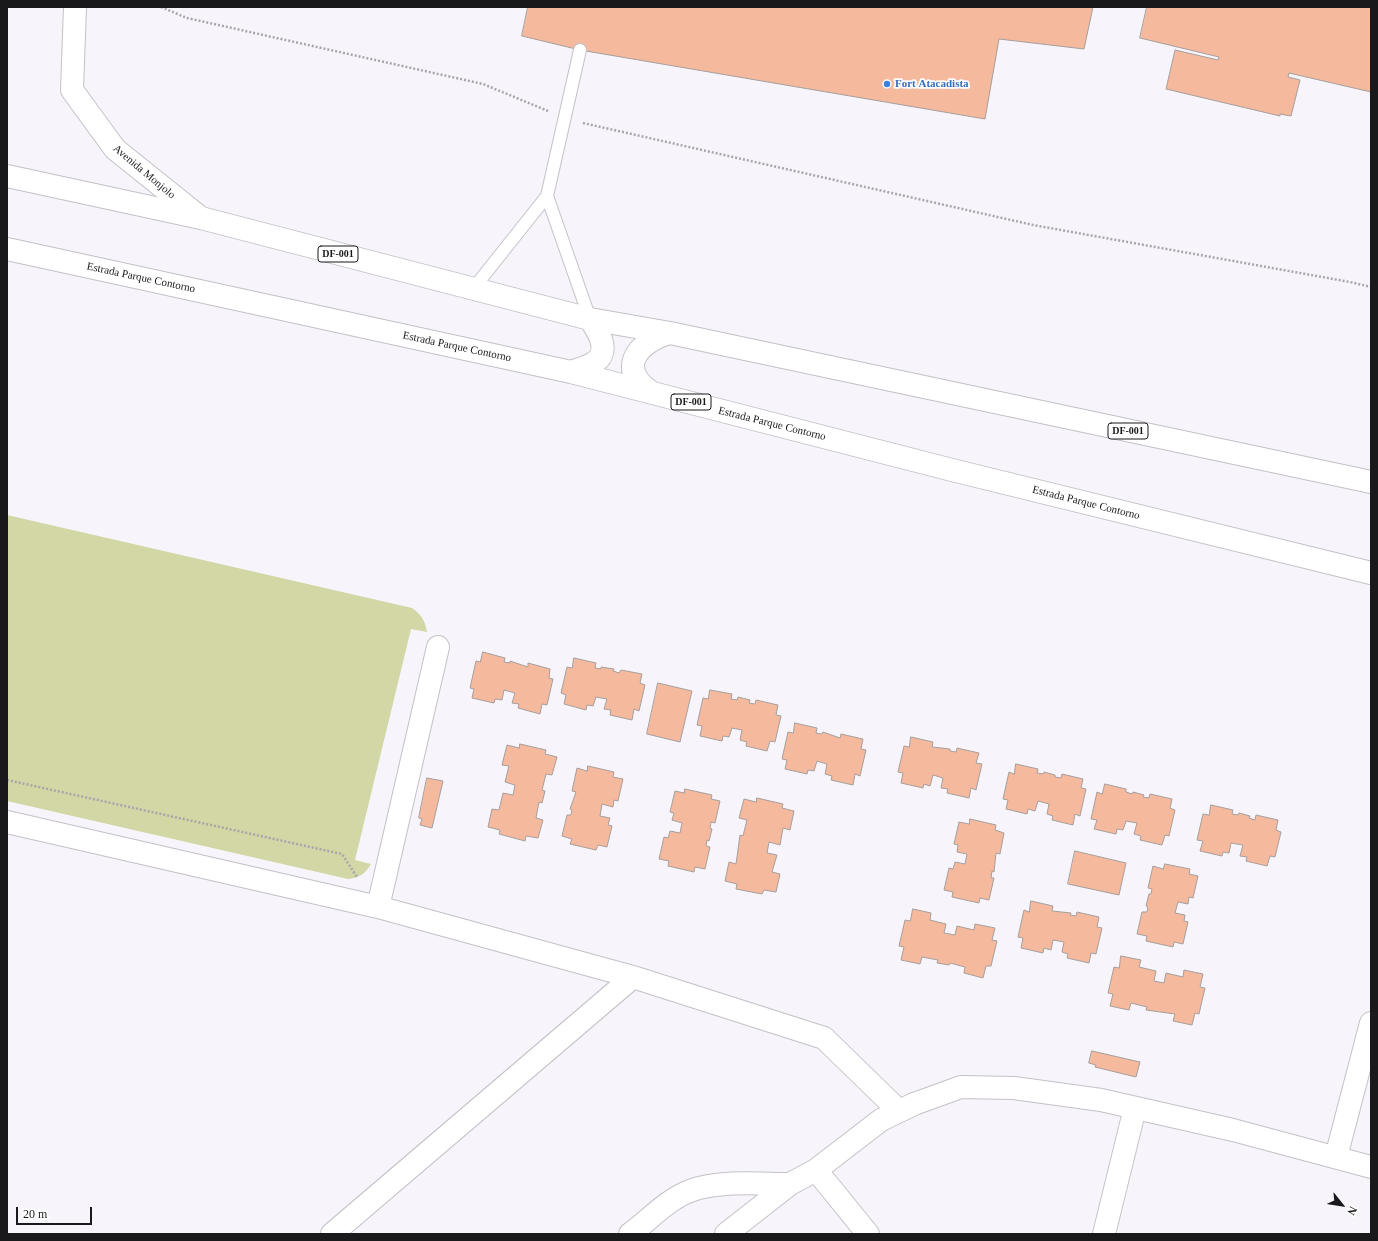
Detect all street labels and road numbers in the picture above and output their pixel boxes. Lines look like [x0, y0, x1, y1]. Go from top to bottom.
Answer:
street label: Avenida Monjolo [110, 142, 178, 202]
road number: DF-001 [318, 246, 358, 262]
street label: Estrada Parque Contorno [86, 260, 196, 296]
street label: Estrada Parque Contorno [402, 329, 512, 365]
road number: DF-001 [671, 394, 711, 410]
street label: Estrada Parque Contorno [717, 404, 827, 444]
road number: DF-001 [1108, 423, 1148, 439]
street label: Estrada Parque Contorno [1031, 483, 1141, 523]

